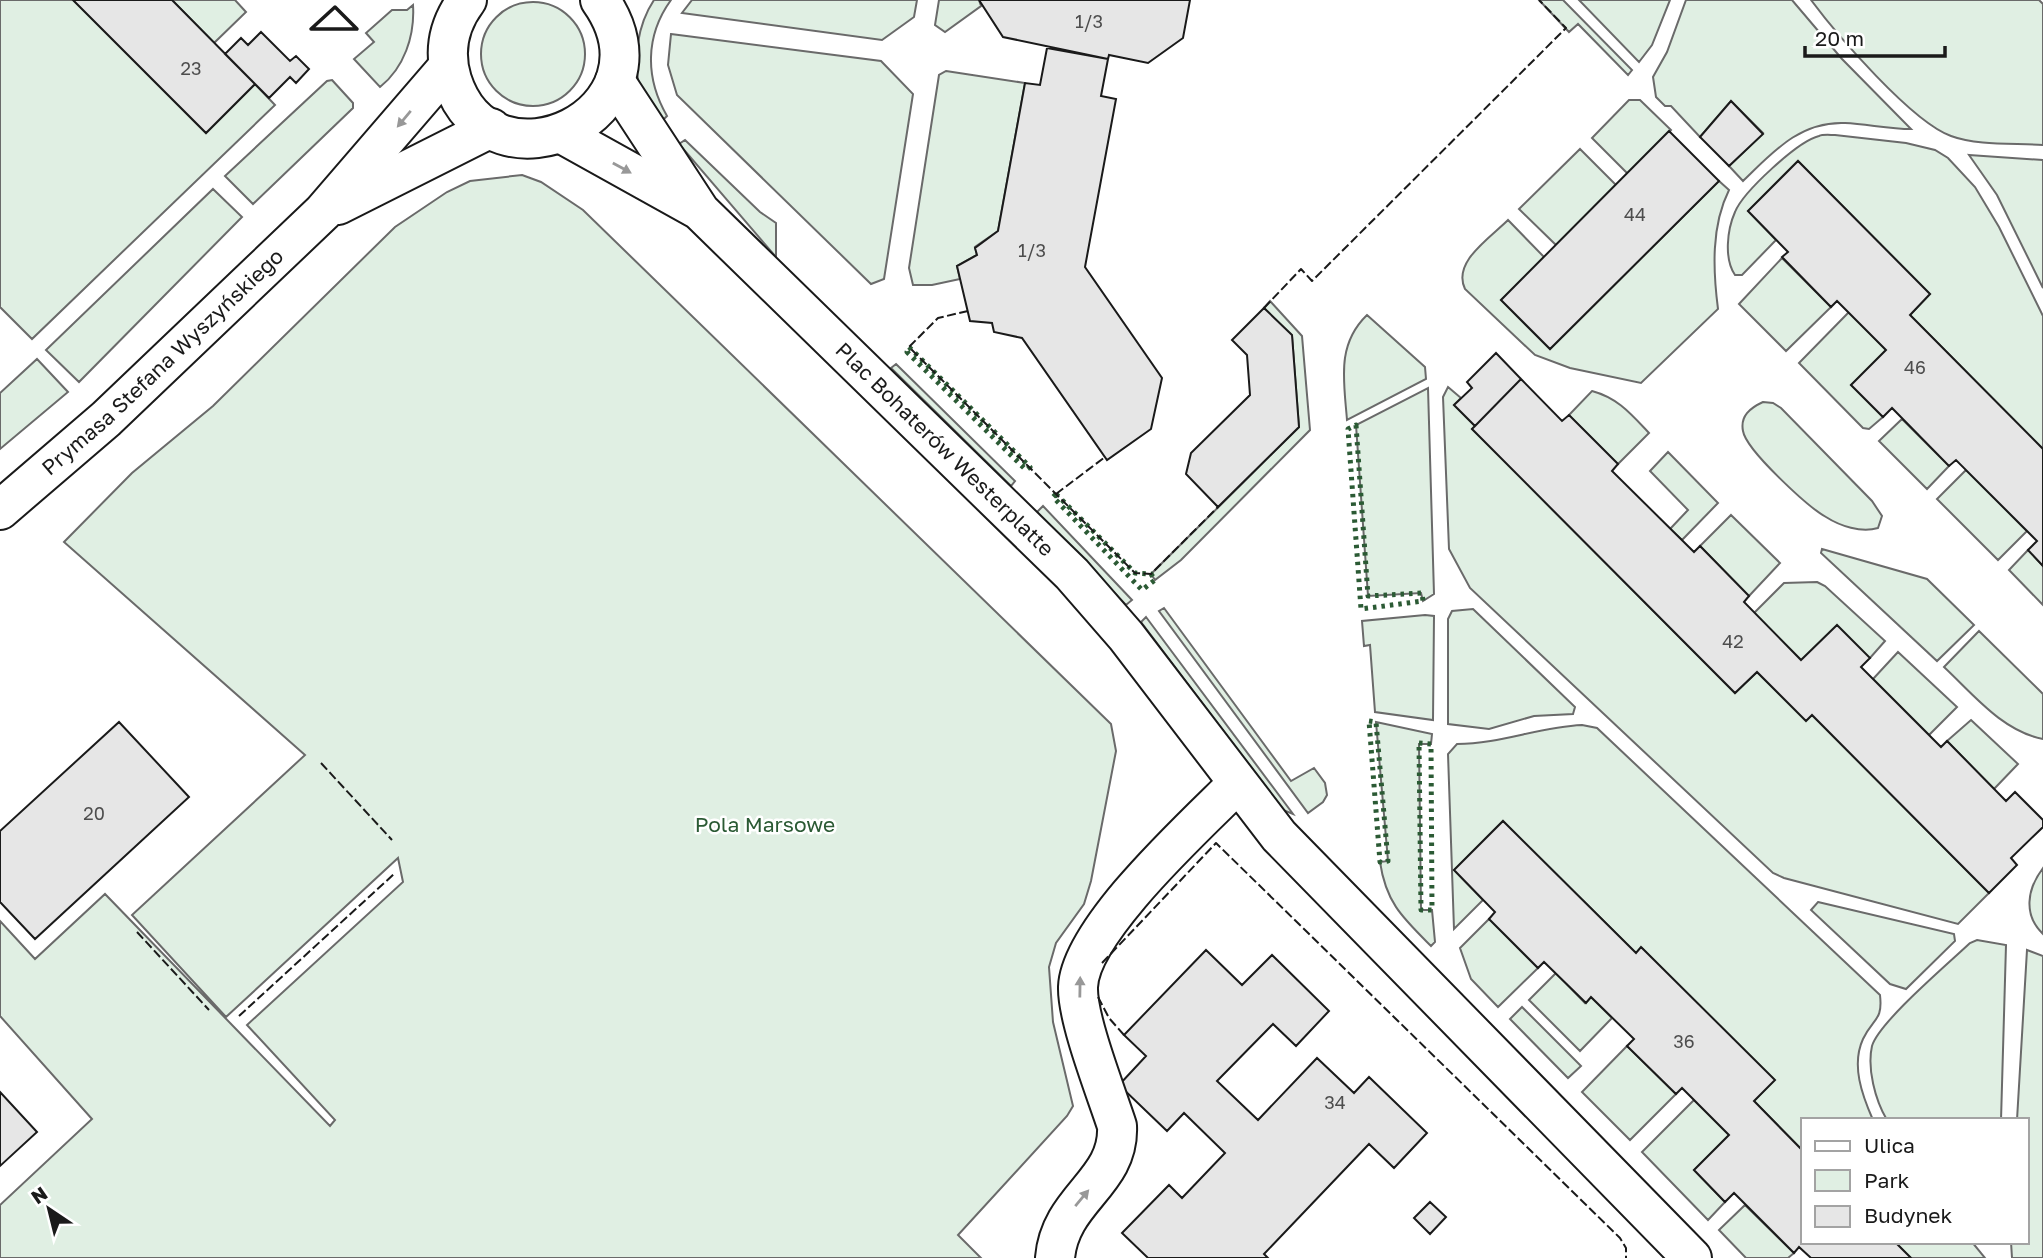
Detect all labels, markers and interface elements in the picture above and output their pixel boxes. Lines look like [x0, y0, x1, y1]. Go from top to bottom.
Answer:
house number: 1/3 [1075, 10, 1103, 32]
scale bar [1805, 14, 1945, 58]
text: 20 m [1815, 25, 1864, 51]
house number: 23 [181, 57, 201, 79]
one-way arrow [396, 110, 412, 128]
one-way arrow [612, 162, 632, 174]
house number: 44 [1624, 203, 1646, 225]
house number: 1/3 [1018, 239, 1046, 261]
street label: Prymasa Stefana Wyszyńskiego [36, 243, 288, 480]
street label: Plac Bohaterów Westerplatte [831, 337, 1060, 561]
house number: 46 [1904, 356, 1926, 378]
house number: 42 [1722, 630, 1744, 652]
house number: 20 [83, 802, 105, 824]
park label: Pola Marsowe [695, 811, 835, 837]
one-way arrow [1074, 976, 1086, 998]
house number: 36 [1673, 1030, 1695, 1052]
house number: 34 [1324, 1091, 1346, 1113]
legend [1801, 1118, 2029, 1244]
text: Ulica [1864, 1132, 1915, 1158]
text: Park [1864, 1167, 1910, 1193]
north arrow [14, 1174, 84, 1244]
text: N [26, 1181, 51, 1208]
one-way arrow [1074, 1189, 1089, 1206]
text: Budynek [1864, 1202, 1953, 1228]

